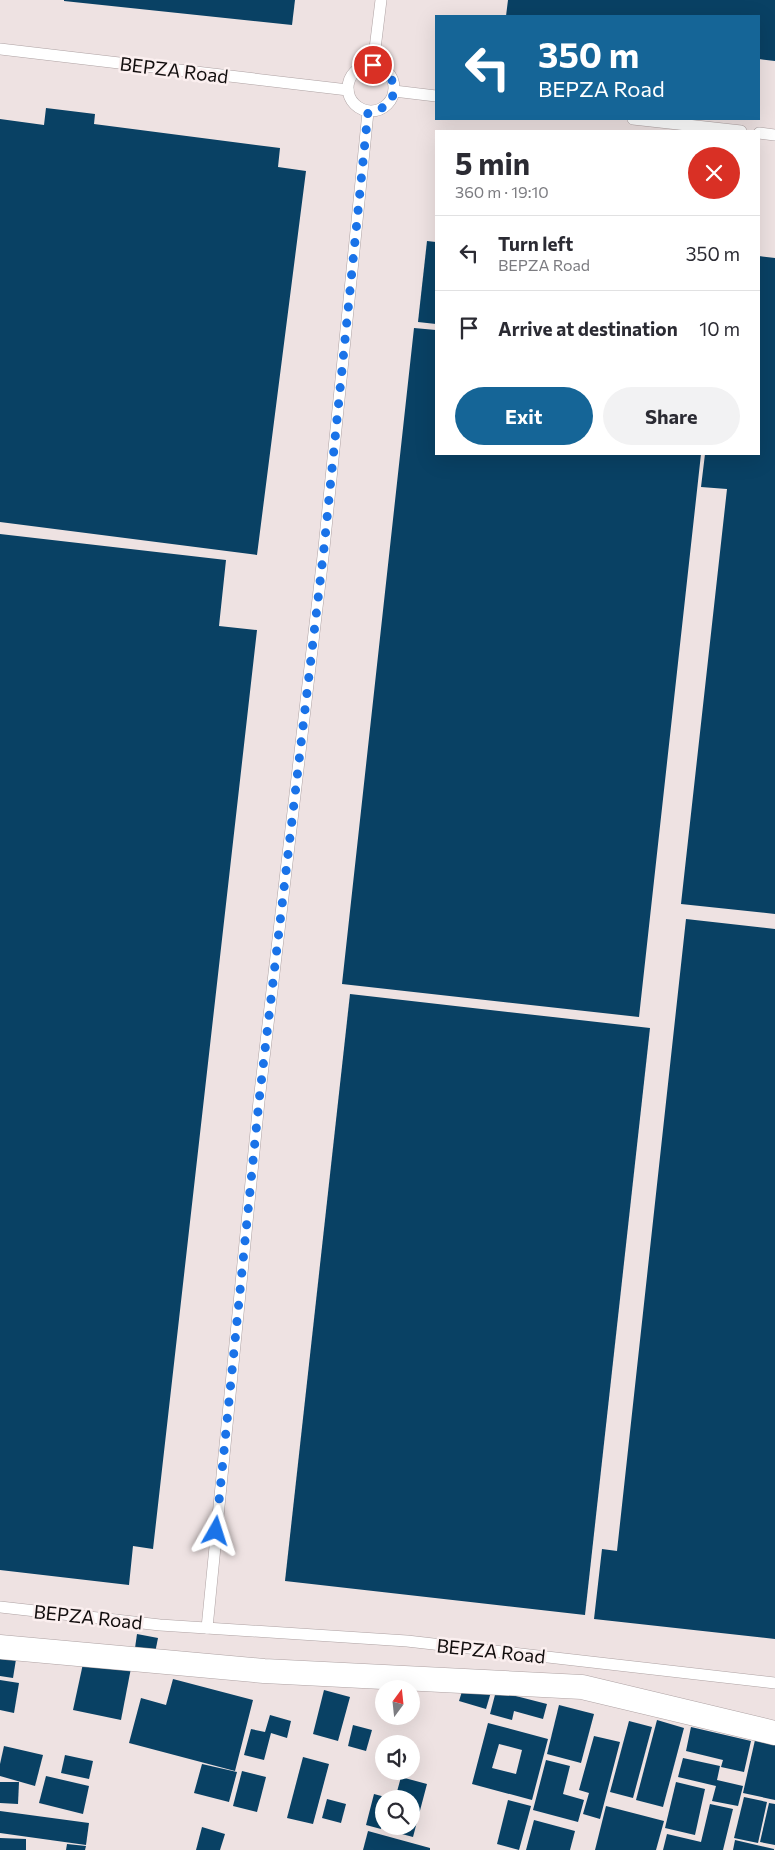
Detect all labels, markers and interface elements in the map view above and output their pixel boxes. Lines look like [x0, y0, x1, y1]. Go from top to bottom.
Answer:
text: 350 m [538, 32, 639, 75]
icon: left [455, 35, 520, 100]
pin [352, 44, 394, 86]
street label: BEPZA Road [118, 51, 230, 88]
icon: arrive [359, 51, 387, 79]
text: BEPZA Road [538, 75, 665, 102]
text: 5 min [455, 144, 530, 181]
button: close [688, 147, 740, 199]
text: 360 m · 19:10 [455, 182, 549, 201]
text: Turn left [498, 232, 573, 255]
icon: left [455, 239, 483, 267]
text: 350 m [686, 242, 740, 265]
text: BEPZA Road [498, 255, 590, 274]
icon: arrive [455, 314, 483, 342]
text: Arrive at destination [498, 317, 678, 340]
text: 10 m [699, 317, 740, 340]
button: Exit [455, 387, 593, 445]
button: Share [603, 387, 740, 445]
position arrow [189, 1504, 241, 1556]
street label: BEPZA Road [32, 1599, 144, 1634]
street label: BEPZA Road [435, 1633, 547, 1668]
north arrow [375, 1680, 420, 1725]
map controls [375, 1680, 420, 1835]
button: sound [375, 1735, 420, 1780]
button: search [375, 1790, 420, 1835]

